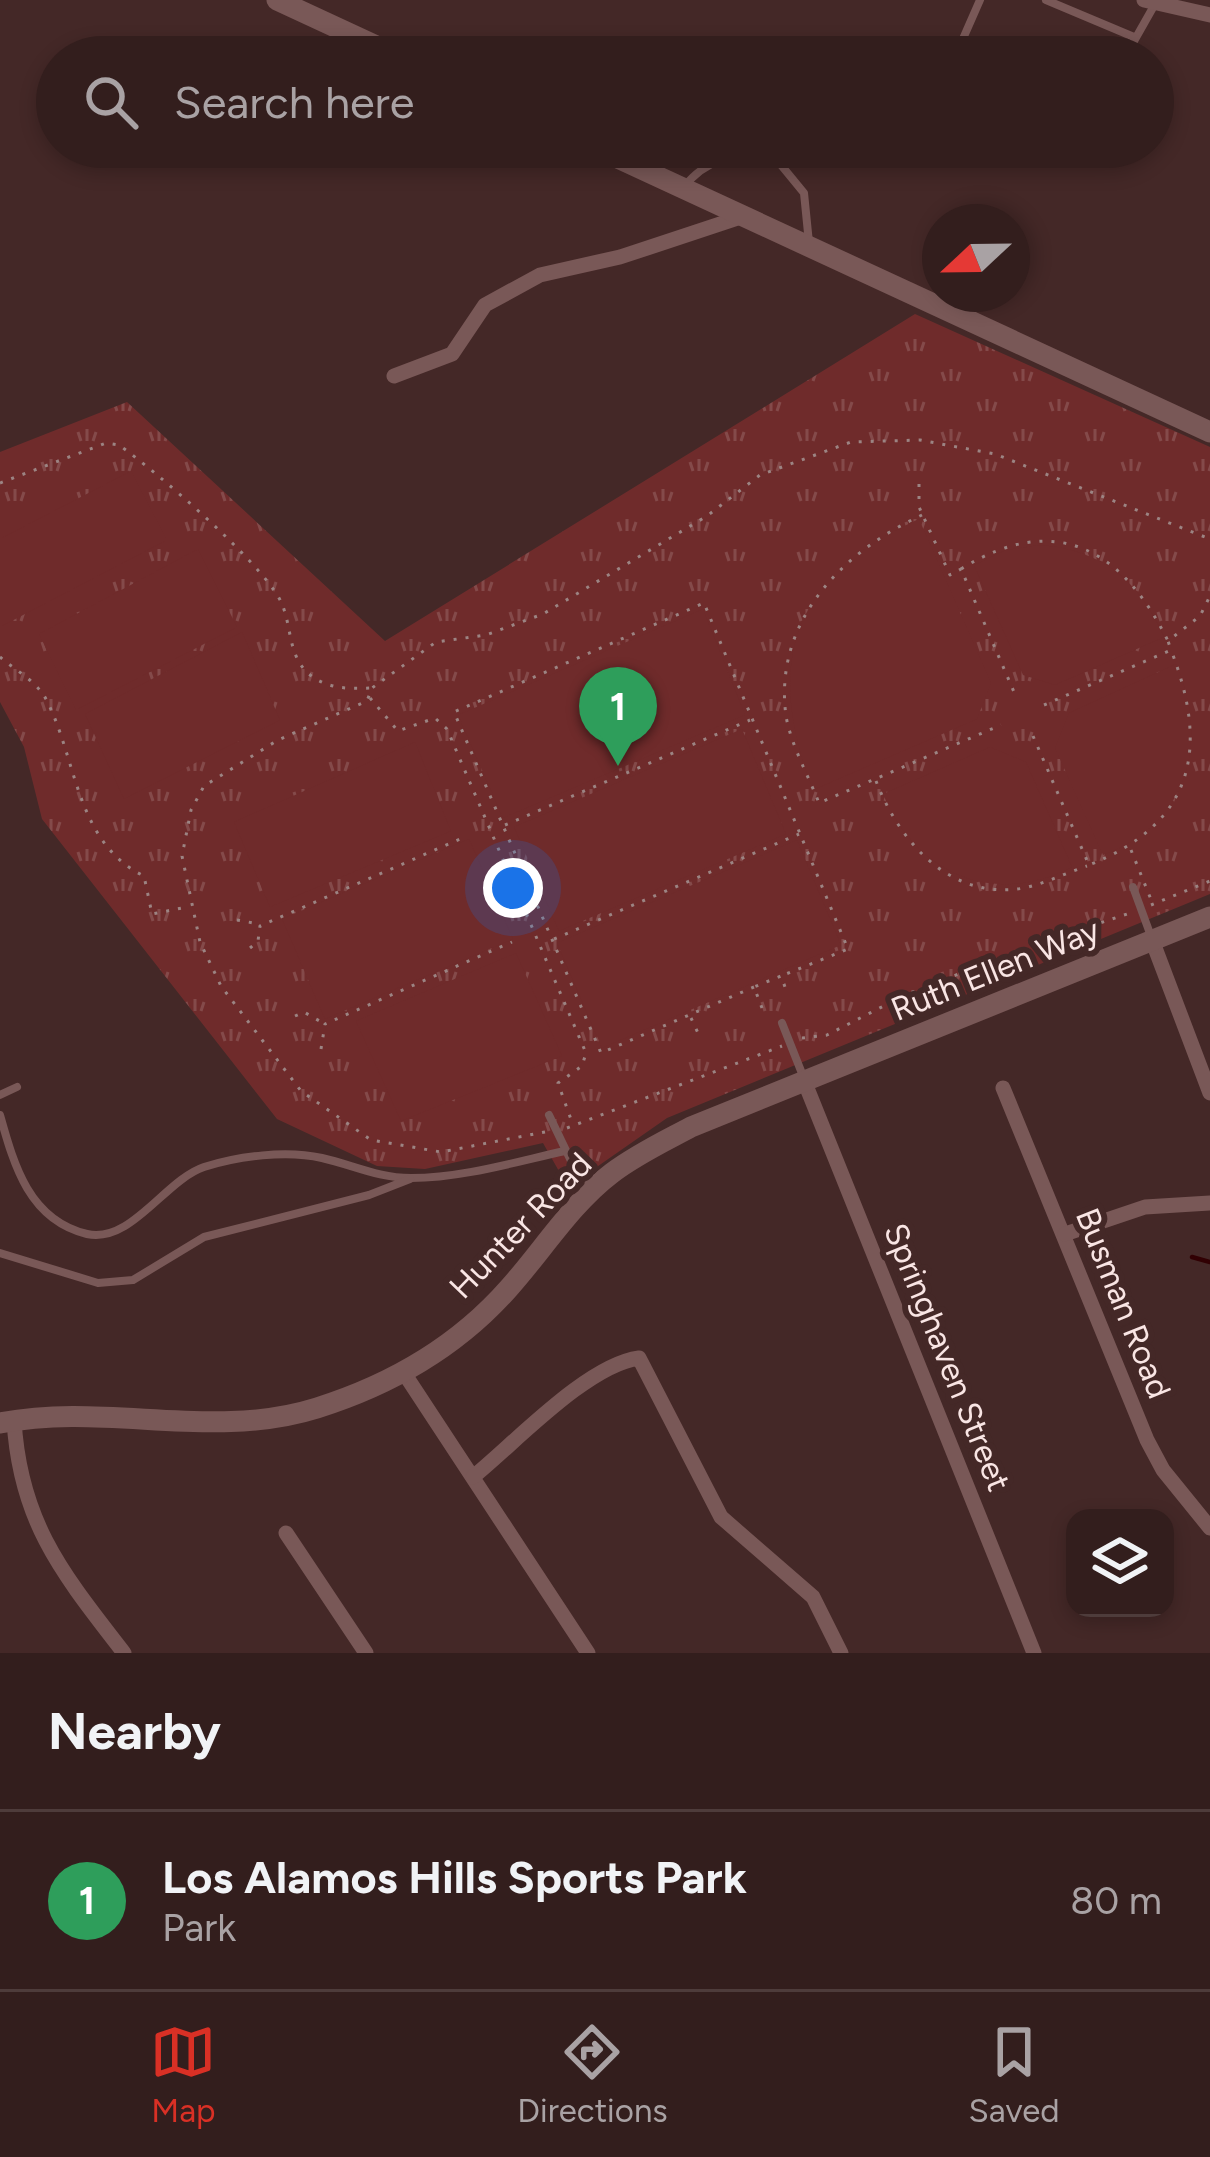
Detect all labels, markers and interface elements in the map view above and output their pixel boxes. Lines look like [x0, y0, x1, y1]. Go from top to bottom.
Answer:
search box [36, 36, 1174, 168]
icon: search [78, 69, 144, 135]
text: Search here [174, 75, 414, 129]
north arrow [922, 204, 1030, 312]
pin: 1 [579, 667, 657, 766]
your location [483, 858, 543, 918]
street label: Ruth Ellen Way [885, 910, 1106, 1029]
street label: Hunter Road [441, 1144, 599, 1306]
street label: Busman Road [1068, 1203, 1179, 1404]
street label: Springhaven Street [876, 1218, 1019, 1497]
map controls [1066, 1509, 1174, 1617]
button: layers [1066, 1509, 1174, 1617]
text: Nearby [48, 1701, 221, 1762]
text: Los Alamos Hills Sports Park [162, 1850, 747, 1904]
text: 1 [79, 1877, 95, 1924]
text: 80 m [1070, 1877, 1162, 1924]
text: Park [162, 1904, 236, 1951]
tab: Map [150, 2019, 216, 2130]
tab: Directions [517, 2019, 668, 2130]
tab: Saved [969, 2019, 1060, 2130]

